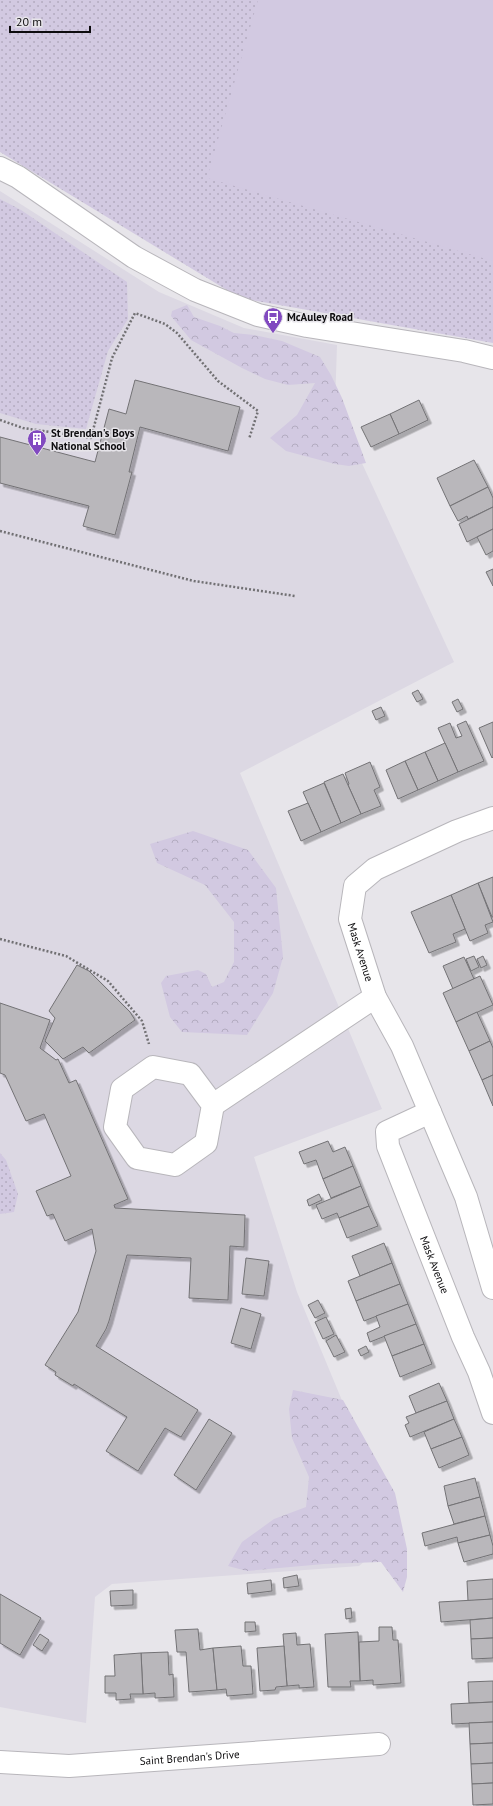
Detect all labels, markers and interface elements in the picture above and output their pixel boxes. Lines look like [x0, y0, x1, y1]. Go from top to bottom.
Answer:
scale bar [10, 8, 90, 34]
text: 20 m [16, 14, 42, 29]
bus stop icon: McAuley Road [262, 306, 284, 334]
place label: McAuley Road [287, 310, 353, 324]
place label: St Brendan's Boys National School [51, 426, 135, 453]
building icon: St Brendan's Boys National School [26, 428, 48, 456]
street label: Mask Avenue [345, 921, 377, 984]
street label: Mask Avenue [417, 1234, 452, 1296]
street label: Saint Brendan's Drive [139, 1747, 240, 1768]

